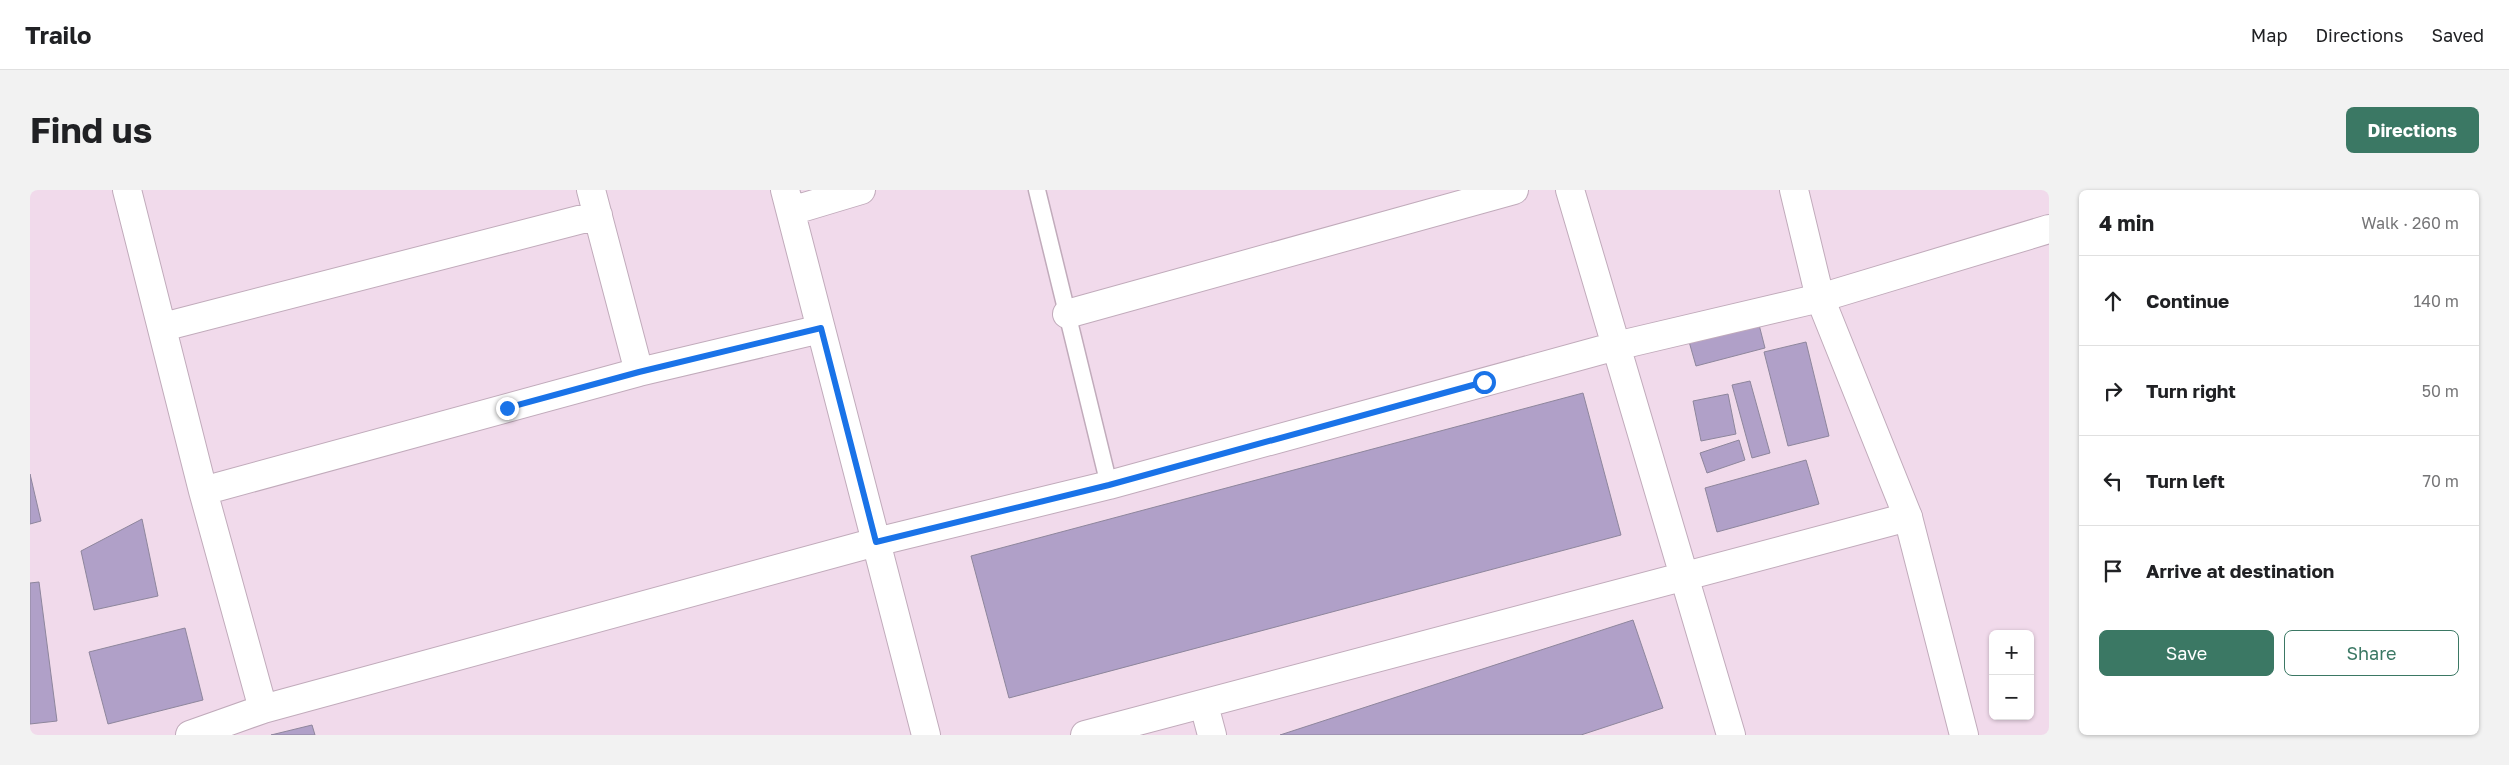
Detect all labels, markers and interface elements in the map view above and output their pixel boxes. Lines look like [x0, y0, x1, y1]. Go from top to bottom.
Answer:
text: Trailo [25, 20, 91, 49]
text: Map [2251, 24, 2287, 46]
text: Directions [2315, 24, 2403, 46]
text: Saved [2431, 24, 2484, 46]
button: Directions [2346, 107, 2479, 153]
text: Find us [30, 109, 152, 151]
text: 4 min [2099, 210, 2154, 236]
text: Walk · 260 m [2361, 213, 2459, 233]
icon: ahead [2099, 287, 2127, 315]
text: Continue [2146, 289, 2229, 312]
text: 140 m [2413, 291, 2459, 311]
route start [1473, 371, 1496, 394]
icon: right [2099, 377, 2127, 405]
text: Turn right [2146, 379, 2236, 402]
text: 50 m [2422, 381, 2459, 401]
route end [496, 397, 519, 420]
icon: left [2099, 467, 2127, 495]
text: Turn left [2146, 469, 2225, 492]
text: 70 m [2422, 471, 2459, 491]
icon: arrive [2099, 557, 2127, 585]
text: Arrive at destination [2146, 559, 2334, 582]
map controls [1989, 630, 2034, 720]
button: + [1989, 630, 2034, 675]
button: Save [2099, 630, 2274, 676]
button: Share [2284, 630, 2459, 676]
button: − [1989, 675, 2034, 720]

